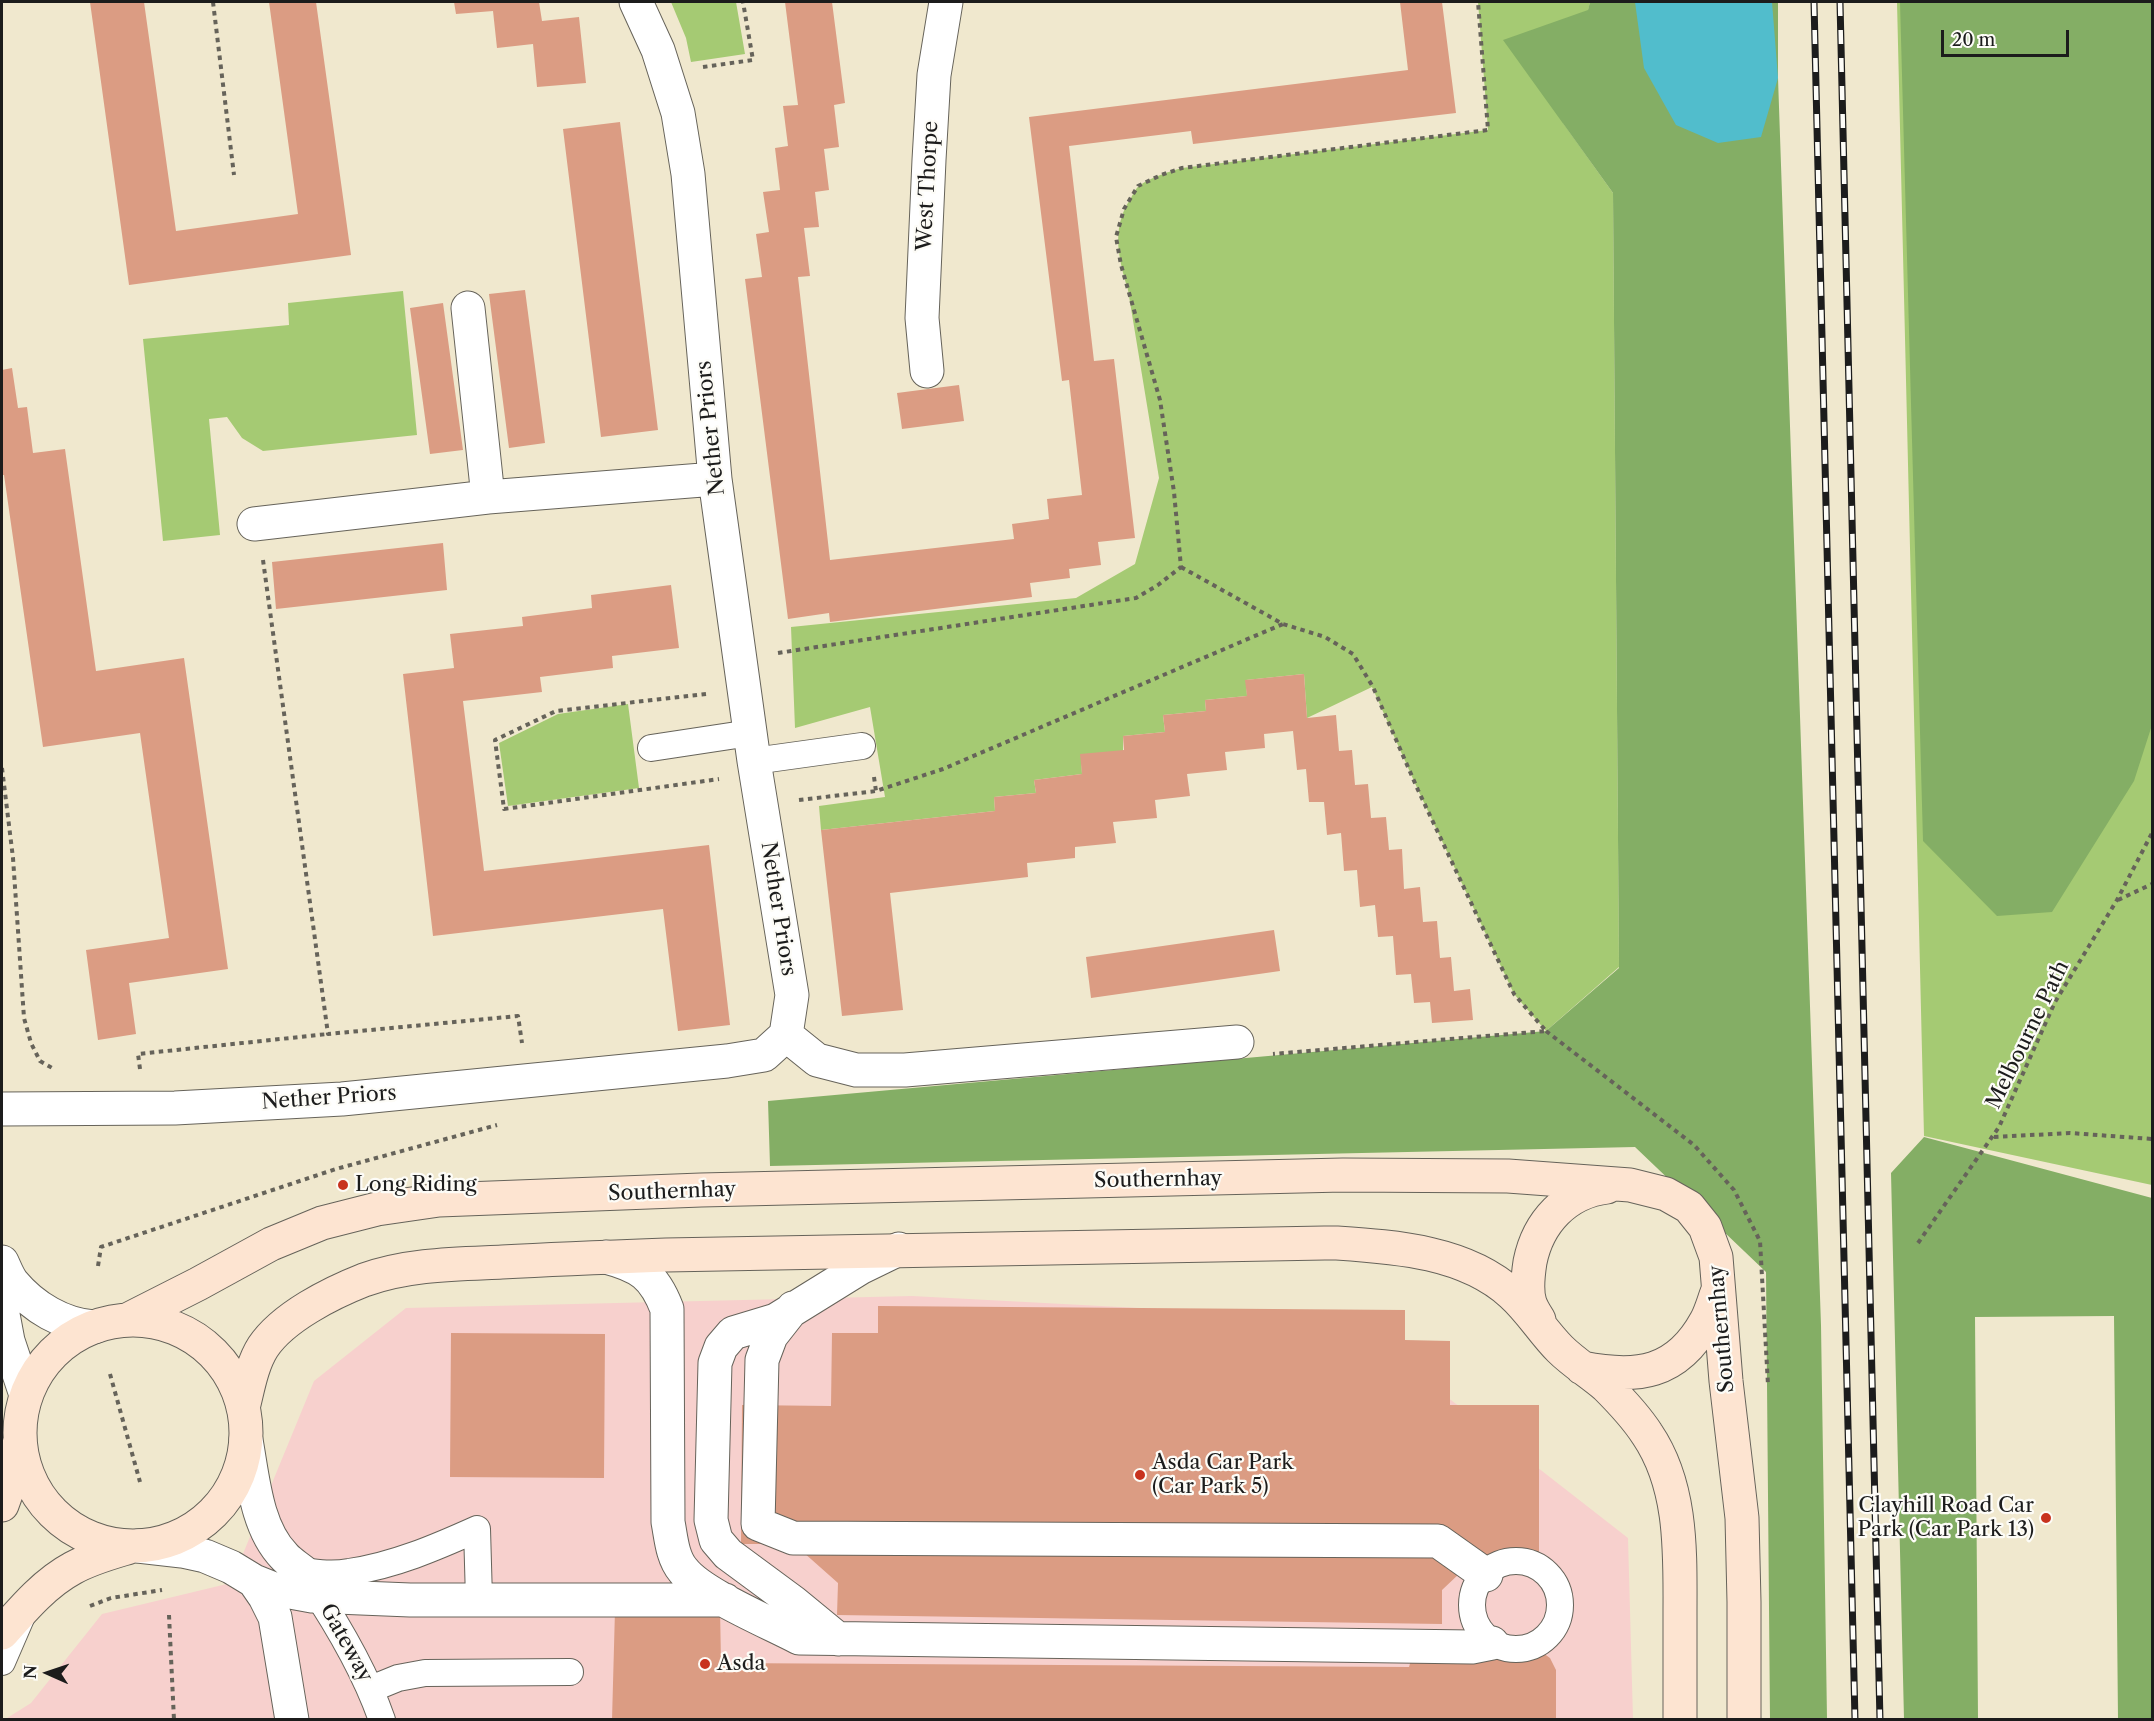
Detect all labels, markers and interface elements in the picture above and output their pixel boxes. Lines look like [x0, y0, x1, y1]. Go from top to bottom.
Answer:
scale bar [1944, 18, 2072, 56]
text: 20 m [1952, 29, 1995, 51]
street label: West Thorpe [912, 120, 944, 252]
street label: Nether Priors [691, 359, 731, 497]
street label: Nether Priors [755, 840, 801, 978]
street label: Melbourne Path [1981, 957, 2075, 1113]
street label: Nether Priors [261, 1081, 397, 1115]
street label: Southernhay [1094, 1166, 1222, 1194]
place label: Long Riding [355, 1172, 477, 1198]
street label: Southernhay [608, 1177, 736, 1207]
marker: Long Riding [336, 1178, 350, 1192]
street label: Southernhay [1704, 1264, 1740, 1394]
place label: Asda Car Park (Car Park 5) [1152, 1450, 1293, 1500]
marker: Asda Car Park (Car Park 5) [1133, 1468, 1147, 1482]
place label: Clayhill Road Car Park (Car Park 13) [1858, 1493, 2034, 1543]
marker: Clayhill Road Car Park (Car Park 13) [2039, 1511, 2053, 1525]
street label: Gateway [314, 1599, 378, 1687]
north arrow [18, 1643, 78, 1703]
place label: Asda [717, 1651, 766, 1677]
marker: Asda [698, 1657, 712, 1671]
text: N [20, 1665, 40, 1680]

